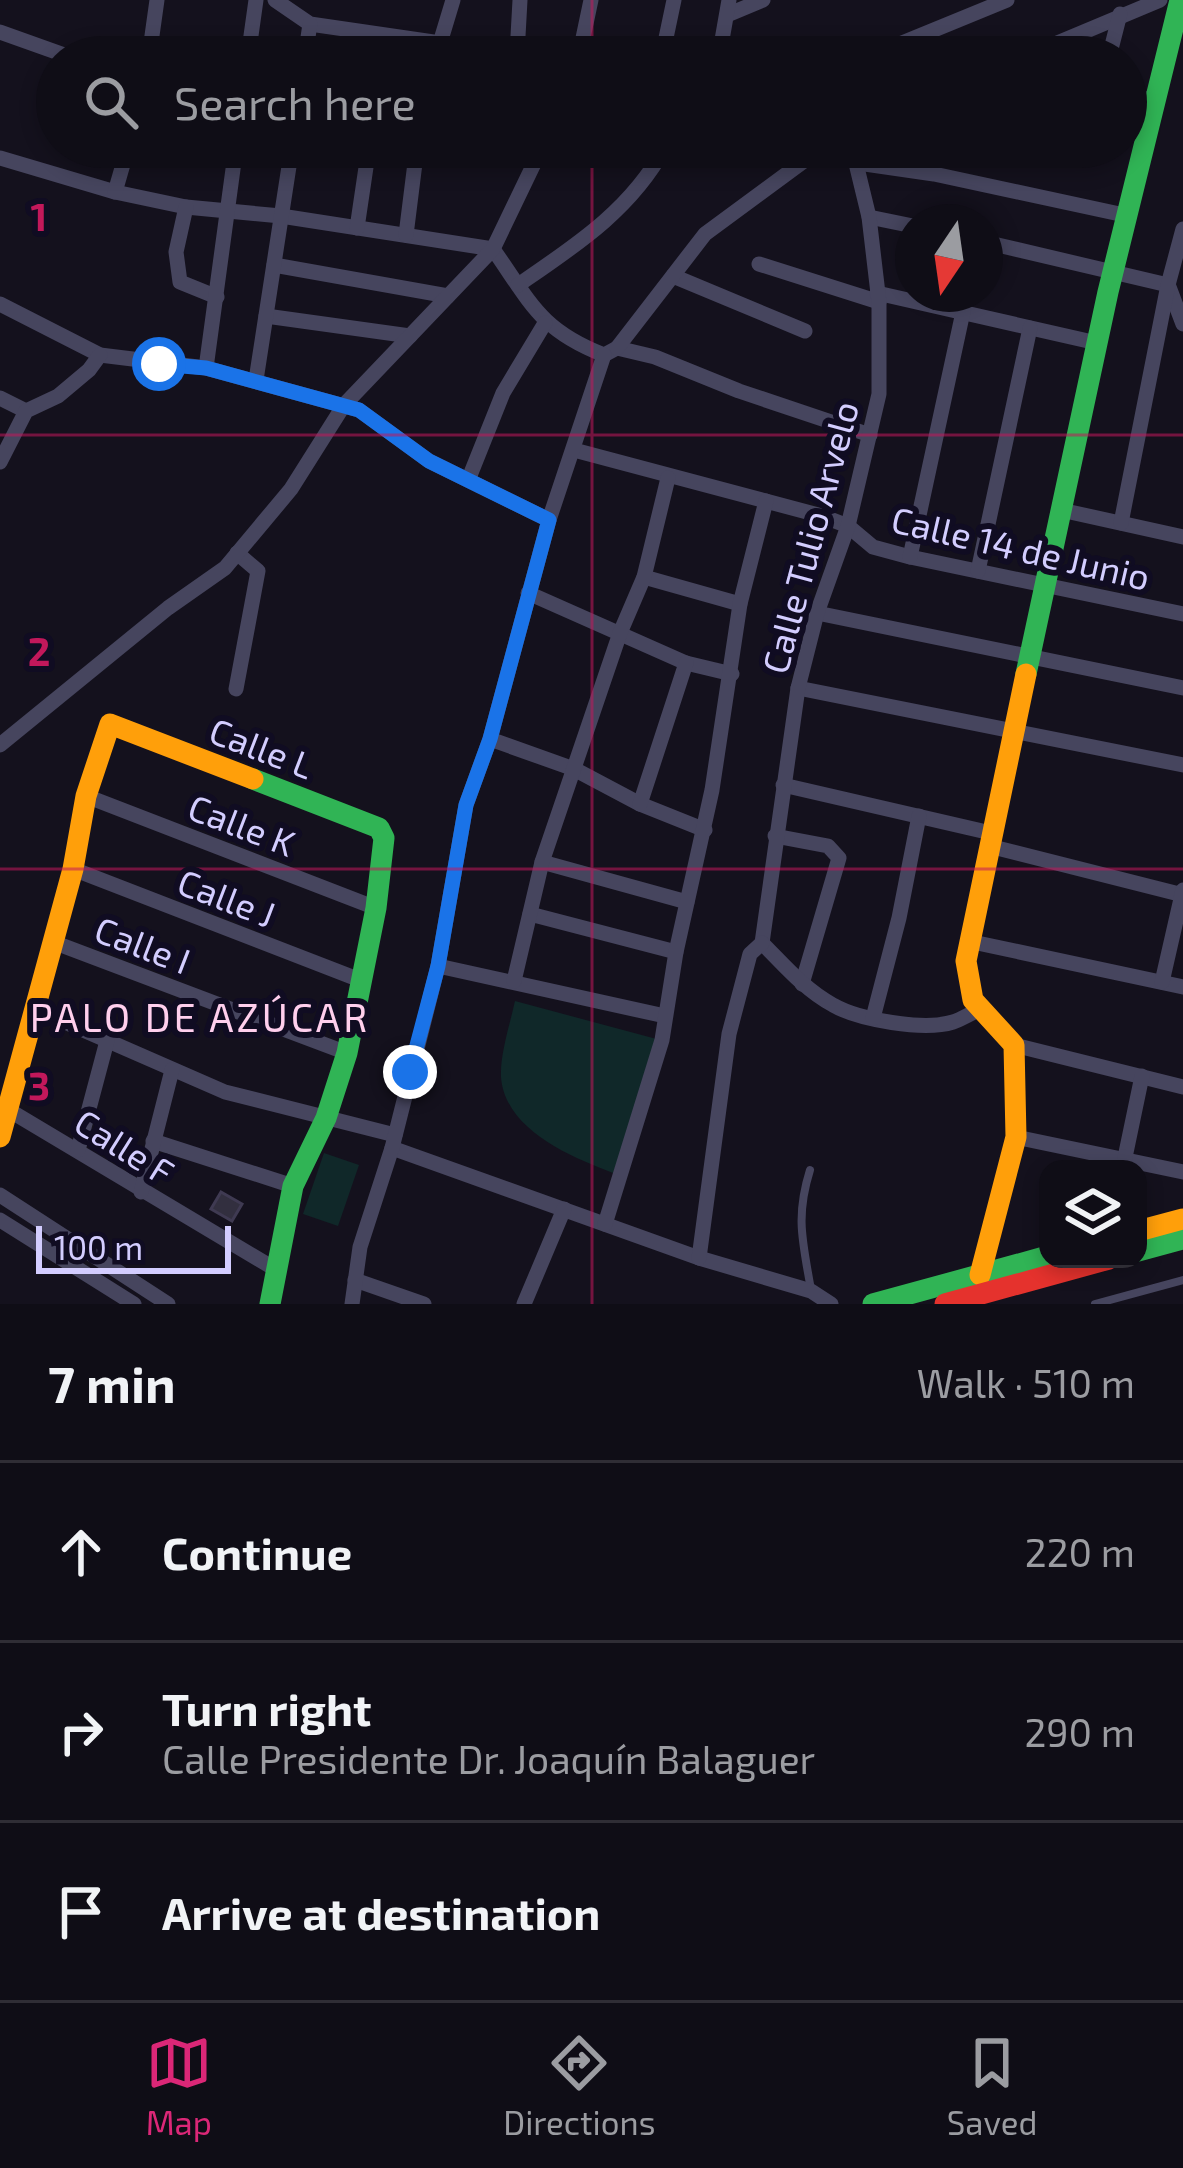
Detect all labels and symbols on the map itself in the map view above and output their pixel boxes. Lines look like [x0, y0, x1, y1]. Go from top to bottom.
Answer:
text: 1 [31, 192, 47, 239]
north arrow [895, 204, 1003, 312]
route start [132, 337, 186, 391]
street label: Calle Tulio Arvelo [752, 396, 866, 678]
street label: Calle 14 de Junio [888, 496, 1154, 598]
text: 2 [28, 627, 50, 674]
street label: Calle L [204, 708, 320, 786]
street label: Calle K [183, 784, 301, 864]
street label: Calle J [172, 859, 282, 935]
street label: Calle I [89, 906, 197, 982]
district label: PALO DE AZÚCAR [30, 993, 370, 1040]
route end [383, 1045, 437, 1099]
text: 3 [28, 1061, 50, 1108]
street label: Calle F [68, 1099, 182, 1193]
scale bar [36, 1220, 231, 1273]

